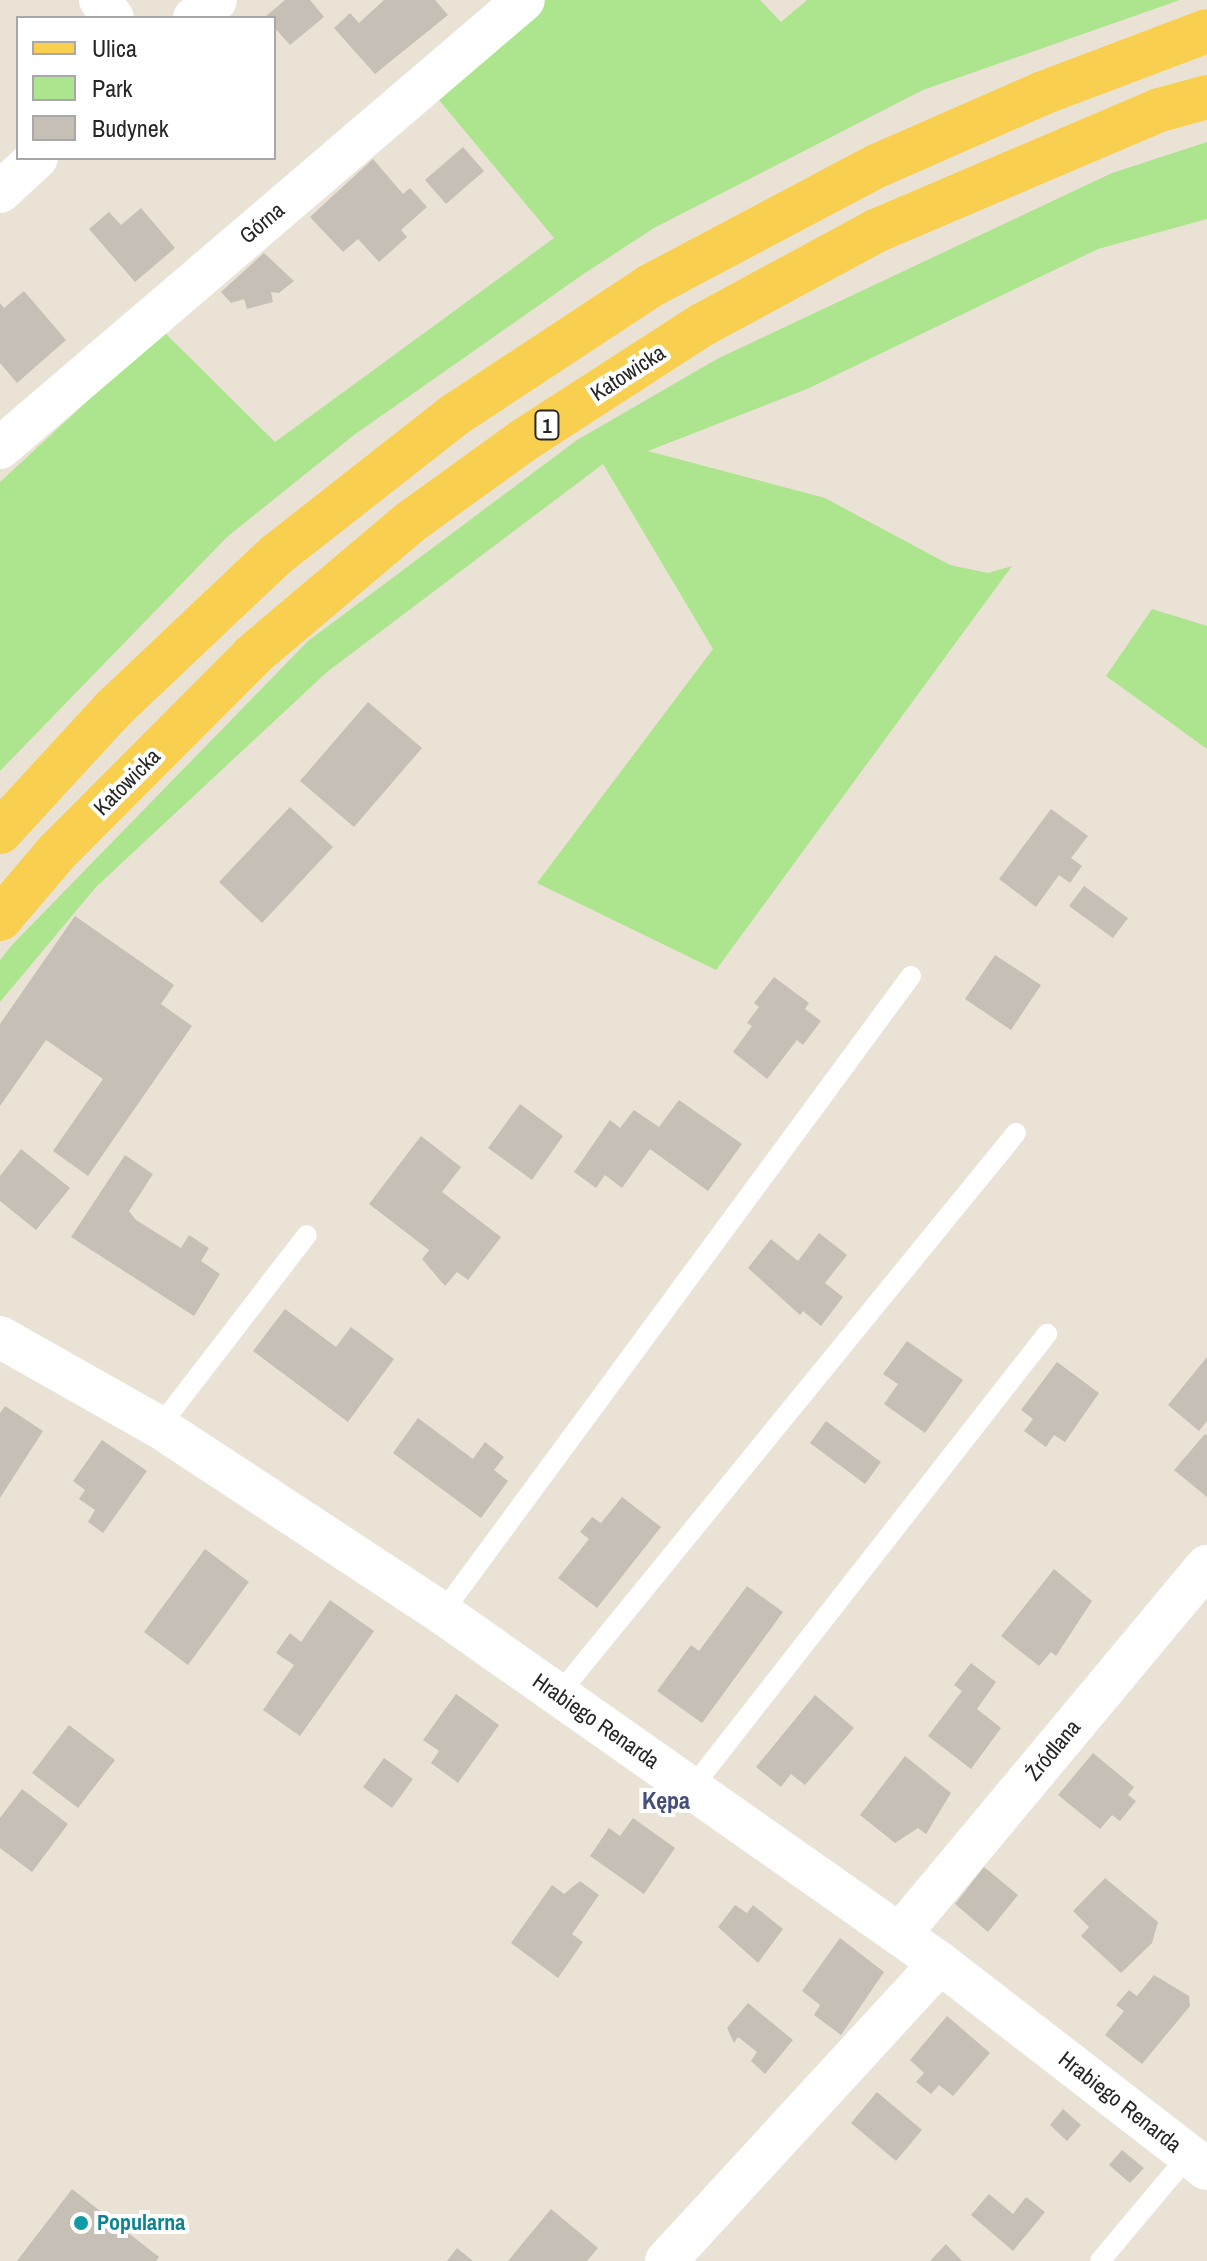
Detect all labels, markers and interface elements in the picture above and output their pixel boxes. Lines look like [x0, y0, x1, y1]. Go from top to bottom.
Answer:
legend [16, 16, 276, 160]
text: Ulica [92, 32, 137, 64]
text: Park [92, 72, 132, 104]
text: Budynek [92, 112, 169, 144]
street label: Górna [234, 197, 290, 249]
street label: Katowicka [586, 339, 670, 407]
road number: 1 [533, 409, 561, 441]
street label: Katowicka [88, 743, 166, 821]
street label: Hrabiego Renarda [528, 1668, 664, 1774]
street label: Źródlana [1020, 1714, 1086, 1786]
district label: Kępa [642, 1787, 690, 1815]
street label: Hrabiego Renarda [1053, 2046, 1187, 2158]
place label: Popularna [97, 2210, 185, 2236]
marker: Popularna [72, 2214, 90, 2232]

